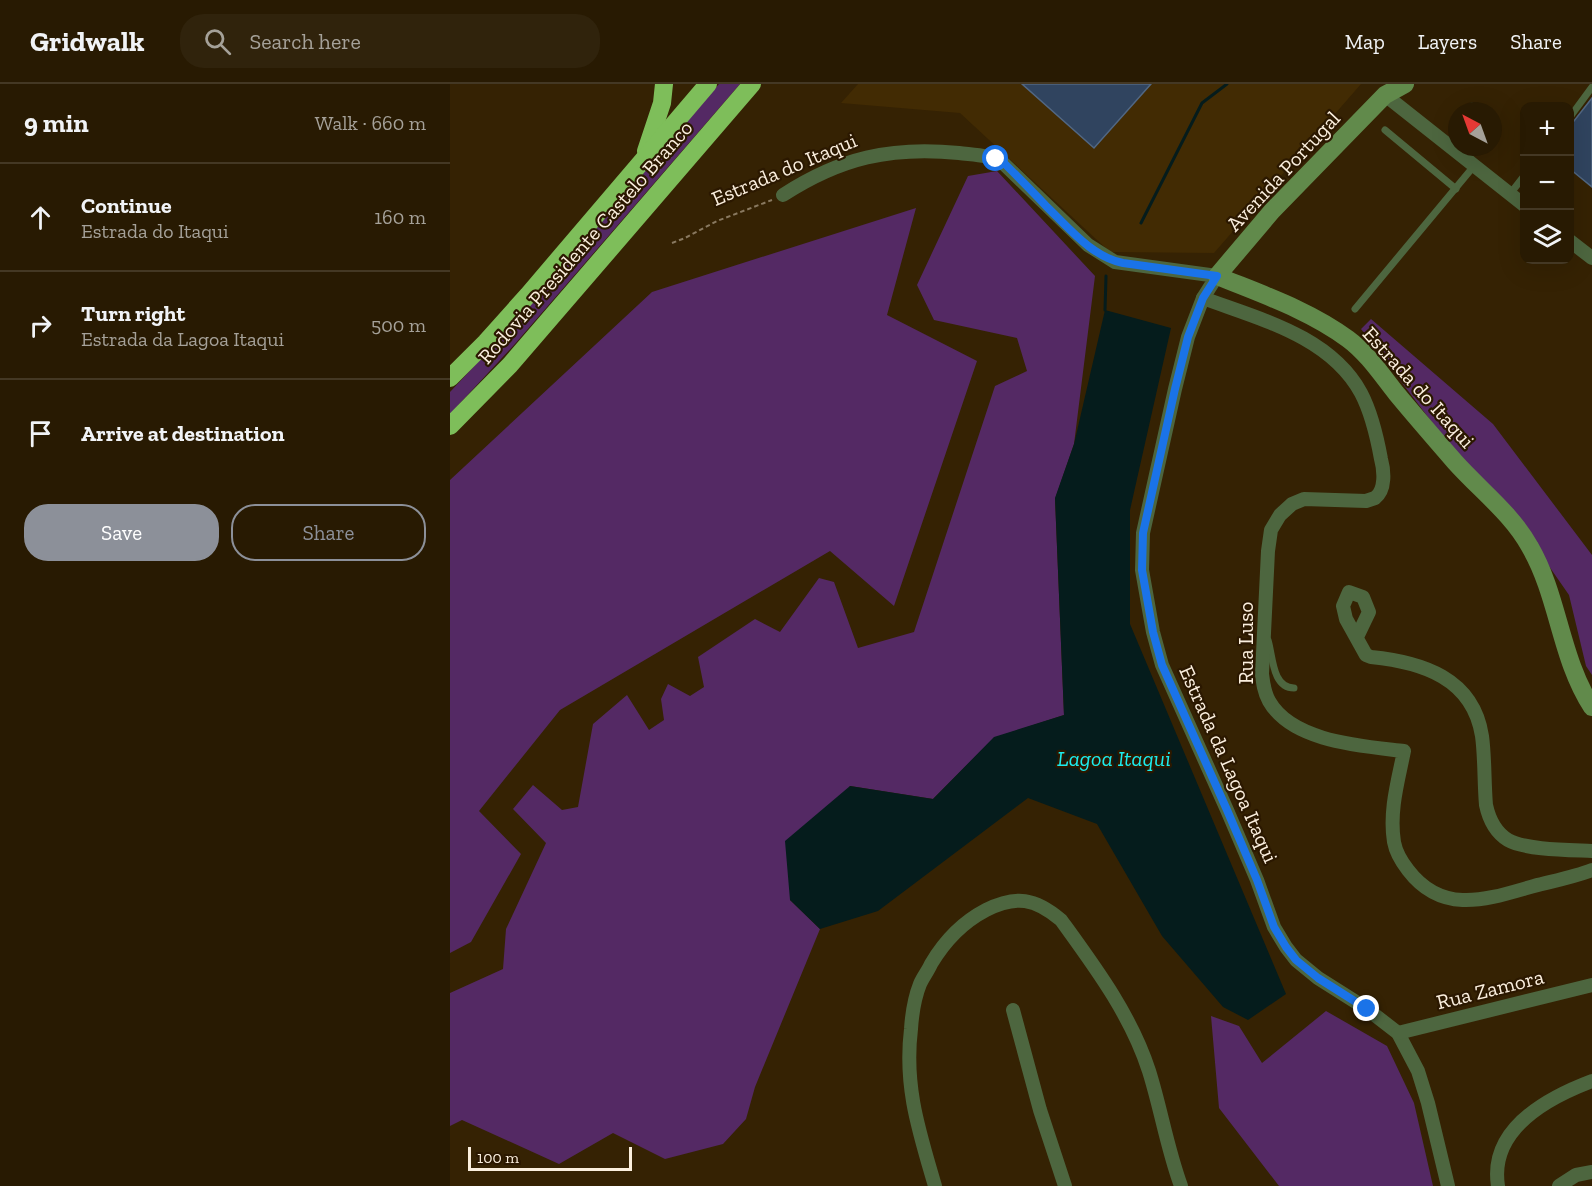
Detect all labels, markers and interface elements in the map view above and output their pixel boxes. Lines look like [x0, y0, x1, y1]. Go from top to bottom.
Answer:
search box [180, 14, 600, 68]
text: Gridwalk [30, 25, 144, 58]
icon: search [201, 25, 234, 58]
text: Search here [249, 28, 361, 55]
text: Map [1345, 29, 1385, 54]
text: Layers [1418, 29, 1477, 54]
text: Share [1510, 29, 1562, 54]
north arrow [1448, 102, 1502, 156]
map controls [1520, 102, 1574, 264]
button: + [1520, 102, 1574, 156]
street label: Avenida Portugal [1221, 105, 1345, 236]
text: 9 min [24, 107, 89, 139]
text: Walk · 660 m [315, 111, 426, 135]
street label: Rodovia Presidente Castelo Branco [472, 115, 698, 369]
street label: Estrada do Itaqui [708, 127, 860, 211]
route start [982, 145, 1008, 171]
button: − [1520, 156, 1574, 210]
text: Continue [81, 192, 172, 219]
icon: ahead [24, 201, 57, 234]
text: 160 m [374, 205, 426, 229]
button: layers [1520, 210, 1574, 264]
text: Estrada do Itaqui [81, 219, 229, 243]
text: Turn right [81, 300, 185, 327]
icon: right [24, 309, 57, 342]
text: 500 m [371, 313, 426, 337]
street label: Estrada do Itaqui [1358, 321, 1480, 453]
text: Estrada da Lagoa Itaqui [81, 327, 284, 351]
icon: arrive [24, 417, 57, 450]
text: Arrive at destination [81, 420, 284, 447]
button: Save [24, 504, 219, 561]
button: Share [231, 504, 426, 561]
street label: Rua Luso [1233, 602, 1258, 684]
street label: Estrada da Lagoa Itaqui [1174, 662, 1284, 867]
water label: Lagoa Itaqui [1057, 745, 1171, 772]
street label: Rua Zamora [1434, 964, 1546, 1014]
route end [1353, 995, 1379, 1021]
scale bar [468, 1144, 632, 1172]
text: 100 m [477, 1148, 519, 1167]

